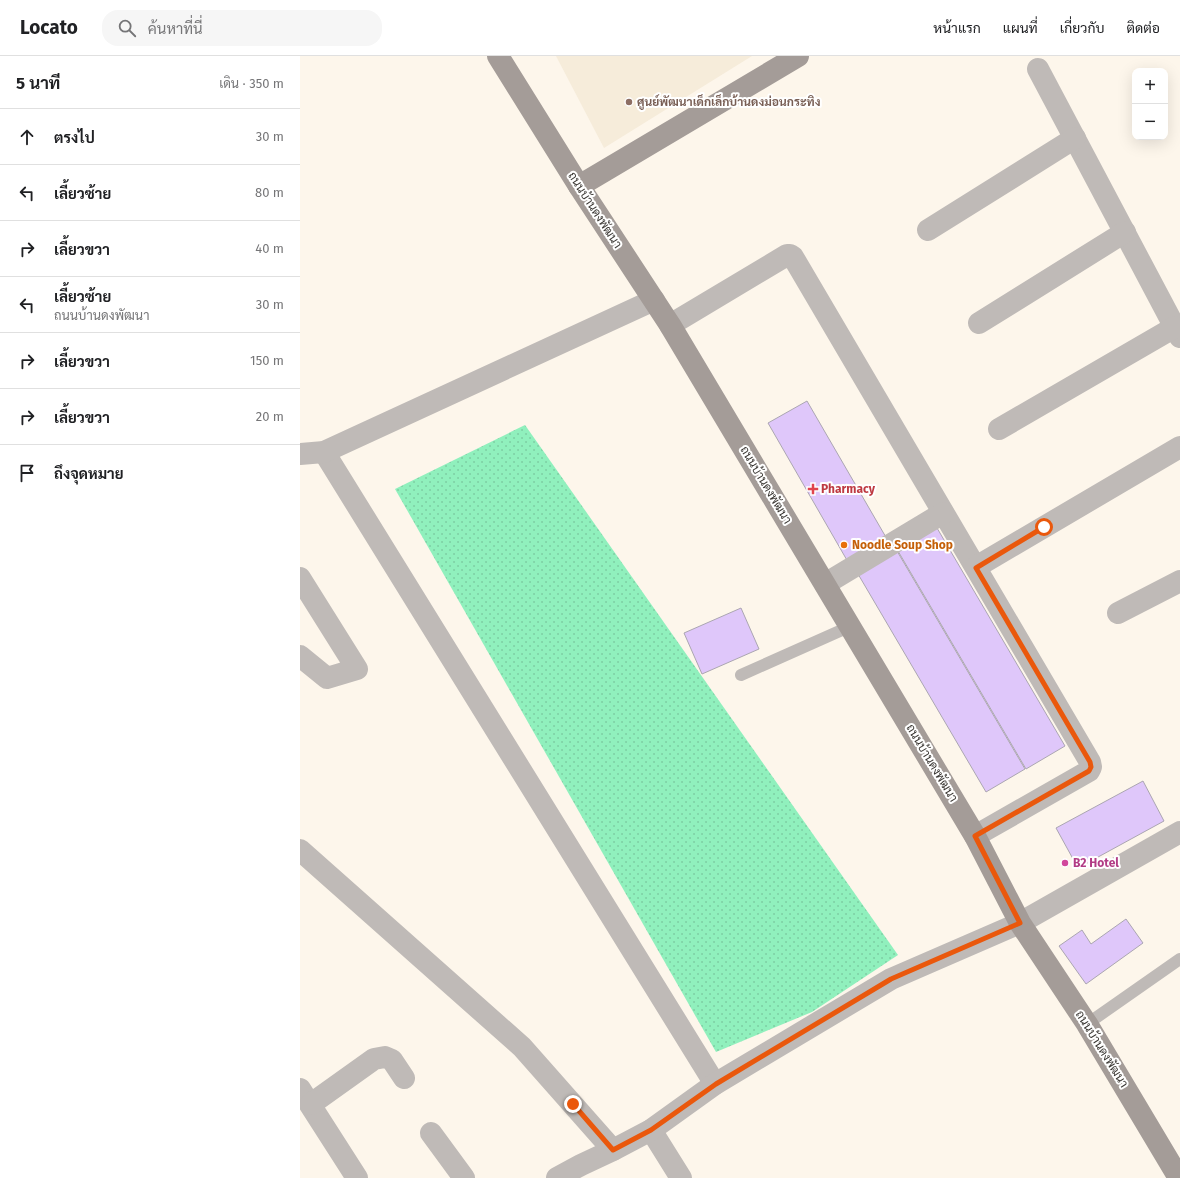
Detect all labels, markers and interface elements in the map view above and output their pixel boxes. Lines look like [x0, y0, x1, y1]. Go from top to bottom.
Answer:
search box [102, 10, 382, 46]
text: Locato [20, 16, 78, 39]
icon: search [116, 17, 138, 39]
text: ค้นหาที่นี่ [148, 20, 203, 38]
text: หน้าแรก [933, 20, 981, 37]
text: แผนที่ [1003, 20, 1038, 37]
text: เกี่ยวกับ [1060, 20, 1104, 37]
text: ติดต่อ [1126, 20, 1160, 37]
map controls [1132, 68, 1168, 140]
button: + [1132, 68, 1168, 104]
text: 5 นาที [16, 73, 60, 94]
text: เดิน · 350 m [219, 76, 284, 91]
place label: ศูนย์พัฒนาเด็กเล็กบ้านดงม่อนกระทิง [637, 94, 821, 110]
marker: ศูนย์พัฒนาเด็กเล็กบ้านดงม่อนกระทิง [624, 97, 634, 107]
button: − [1132, 104, 1168, 140]
icon: ahead [16, 126, 38, 148]
text: ตรงไป [54, 129, 95, 147]
text: 30 m [256, 129, 284, 144]
street label: ถนนบ้านดงพัฒนา [565, 169, 625, 251]
icon: left [16, 182, 38, 204]
text: เลี้ยวซ้าย [54, 185, 111, 203]
text: 80 m [255, 185, 284, 200]
icon: right [16, 238, 38, 260]
text: เลี้ยวขวา [54, 241, 110, 259]
text: 40 m [255, 241, 284, 256]
text: เลี้ยวซ้าย [54, 288, 111, 306]
icon: left [16, 294, 38, 316]
text: 30 m [256, 297, 284, 312]
text: ถนนบ้านดงพัฒนา [54, 308, 149, 323]
icon: right [16, 350, 38, 372]
text: เลี้ยวขวา [54, 353, 110, 371]
text: 150 m [250, 353, 284, 368]
icon: right [16, 406, 38, 428]
text: เลี้ยวขวา [54, 409, 110, 427]
text: 20 m [256, 409, 284, 424]
street label: ถนนบ้านดงพัฒนา [737, 444, 795, 526]
icon: arrive [16, 462, 38, 484]
text: ถึงจุดหมาย [54, 465, 124, 483]
place label: Pharmacy [821, 482, 876, 496]
marker: Pharmacy [808, 484, 818, 494]
route start [1035, 518, 1053, 536]
place label: Noodle Soup Shop [852, 538, 953, 552]
marker: Noodle Soup Shop [839, 540, 849, 550]
street label: ถนนบ้านดงพัฒนา [903, 722, 961, 804]
place label: B2 Hotel [1073, 856, 1119, 870]
marker: B2 Hotel [1060, 858, 1070, 868]
street label: ถนนบ้านดงพัฒนา [1073, 1008, 1131, 1090]
route end [564, 1095, 582, 1113]

